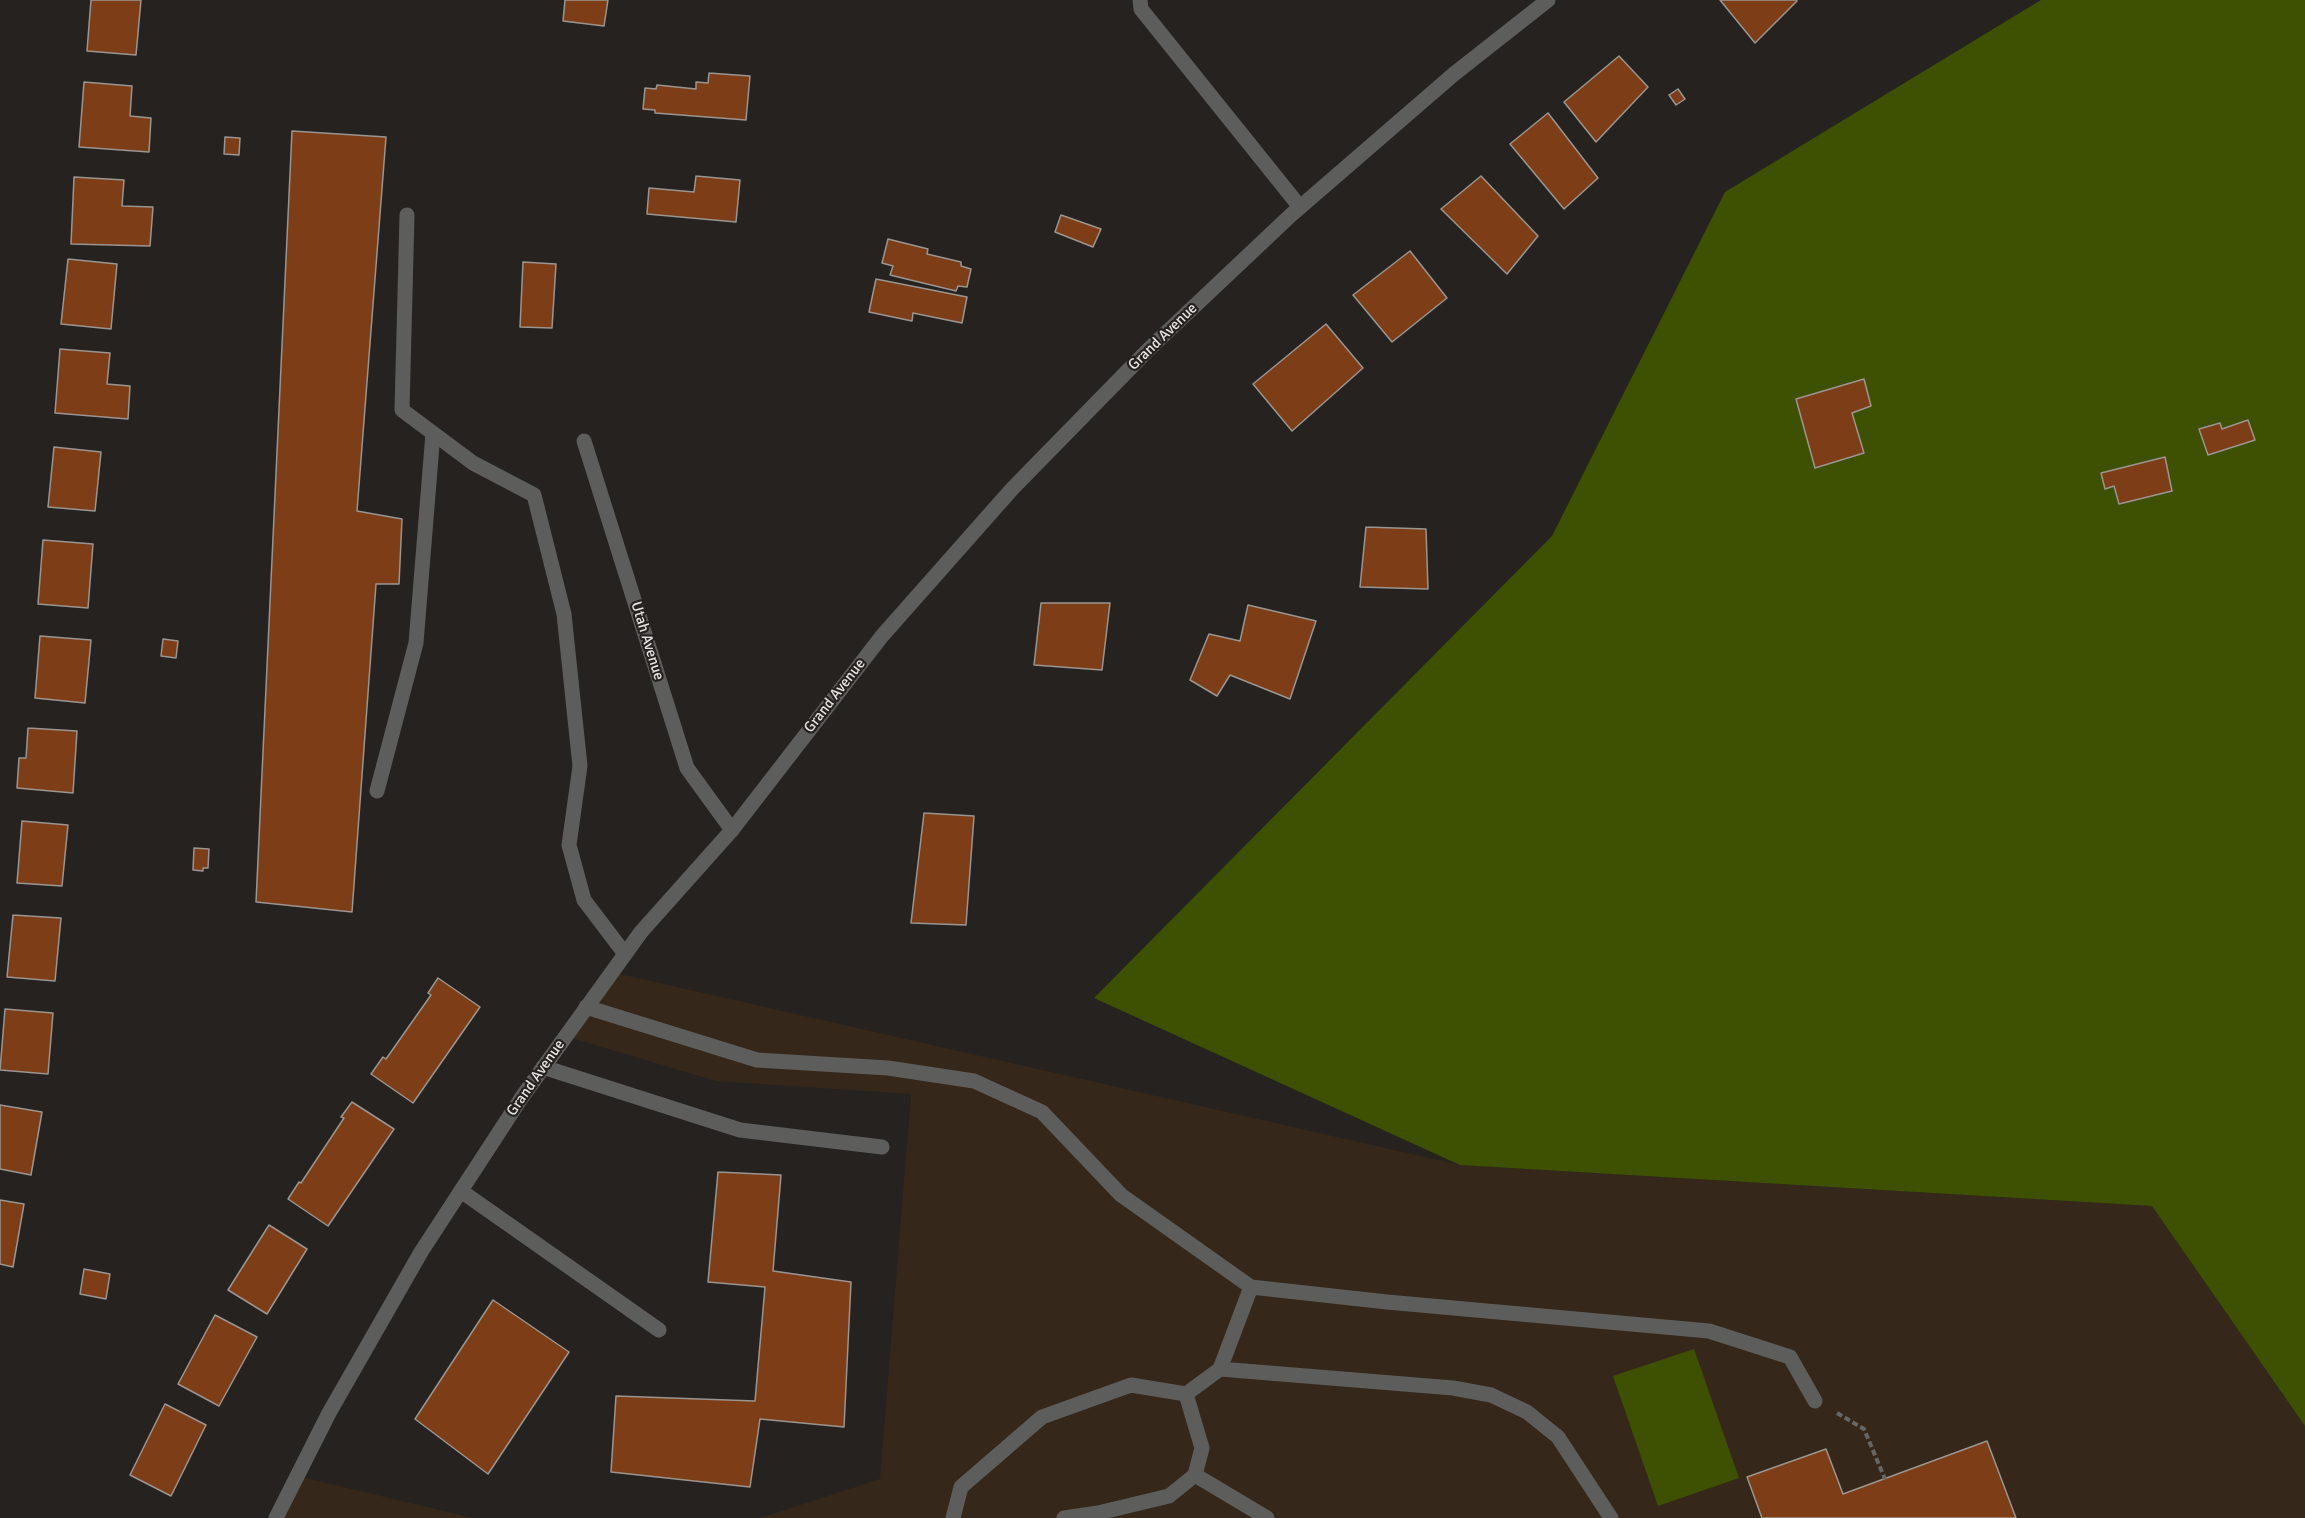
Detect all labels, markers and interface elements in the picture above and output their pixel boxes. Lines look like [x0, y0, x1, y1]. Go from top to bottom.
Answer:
street label: Grand Avenue [1125, 300, 1201, 374]
street label: Utah Avenue [627, 600, 667, 682]
street label: Grand Avenue [801, 655, 869, 737]
street label: Grand Avenue [503, 1036, 569, 1120]

